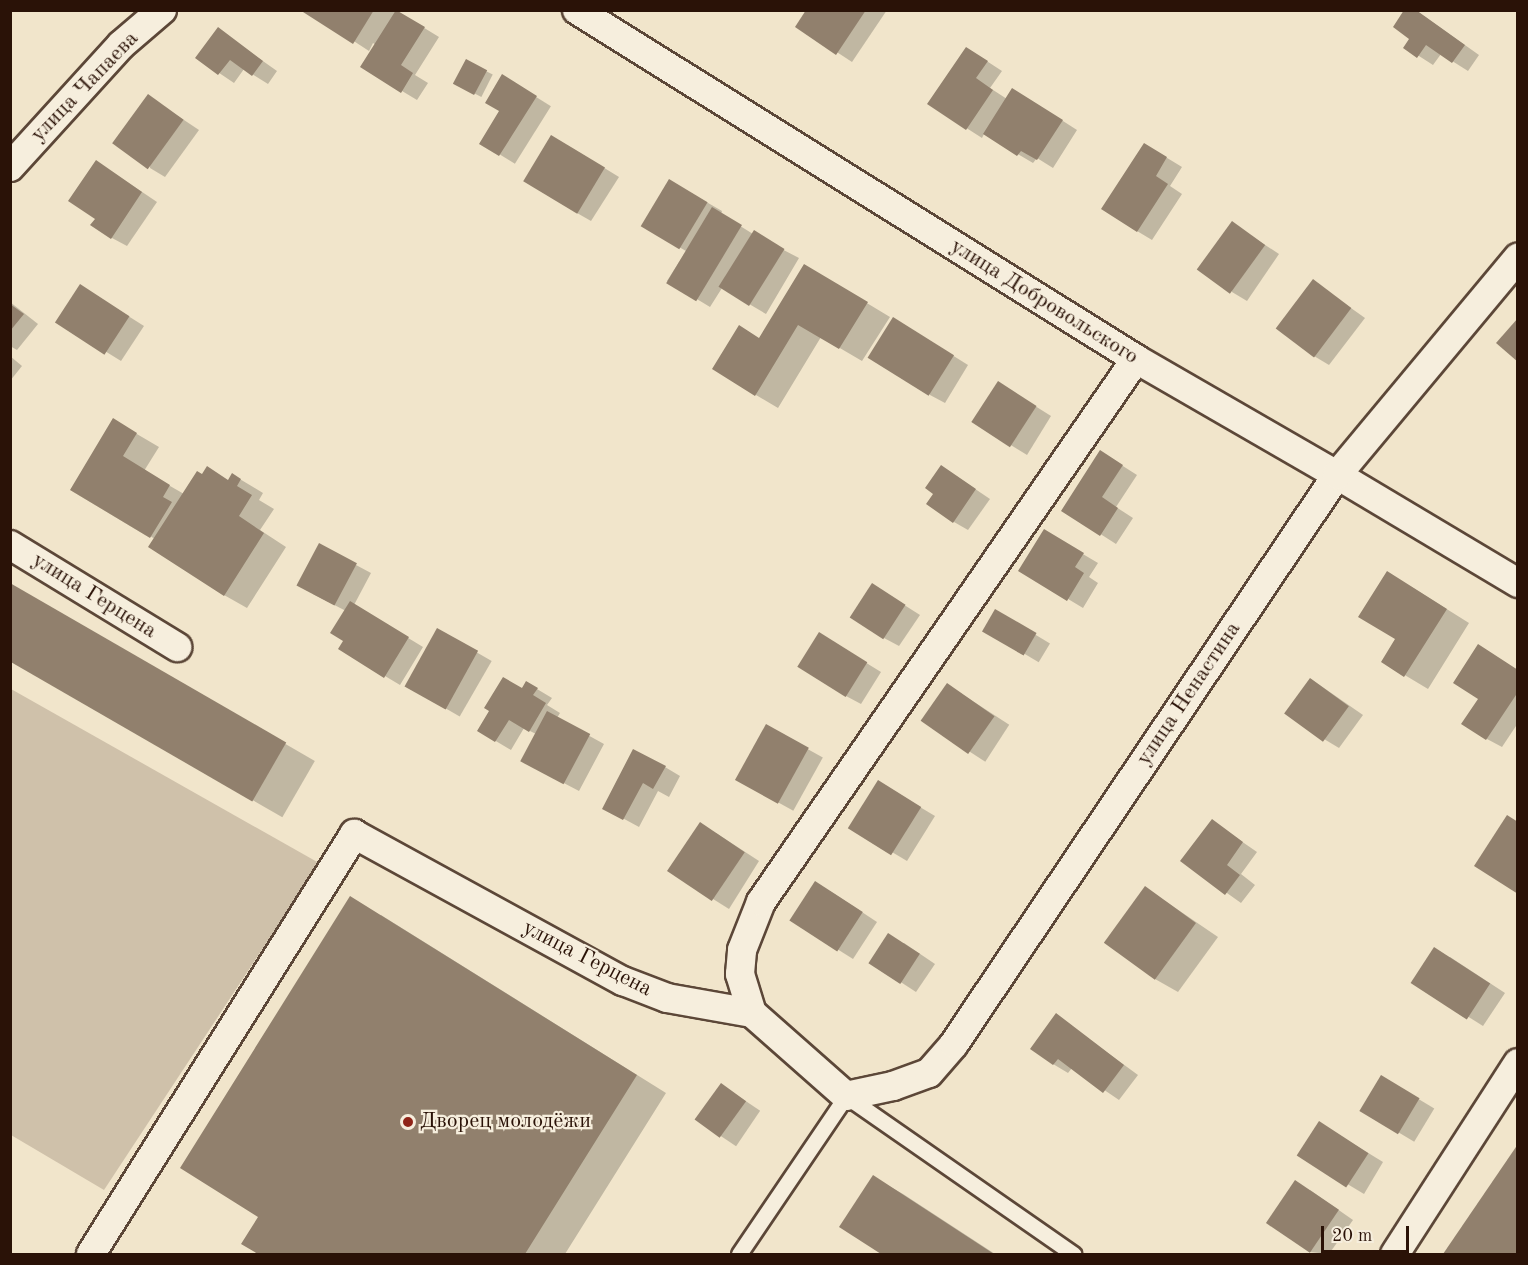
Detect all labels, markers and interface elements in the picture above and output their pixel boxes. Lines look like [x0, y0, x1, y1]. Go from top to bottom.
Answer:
street label: улица Чапаева [26, 26, 144, 148]
street label: улица Добровольского [945, 233, 1143, 371]
street label: улица Герцена [27, 547, 161, 645]
street label: улица Ненастина [1131, 617, 1247, 771]
street label: улица Герцена [518, 915, 656, 1003]
place label: Дворец молодёжи [420, 1109, 591, 1135]
marker: Дворец молодёжи [401, 1115, 415, 1129]
scale bar [1324, 1214, 1412, 1252]
text: 20 m [1332, 1227, 1372, 1245]

